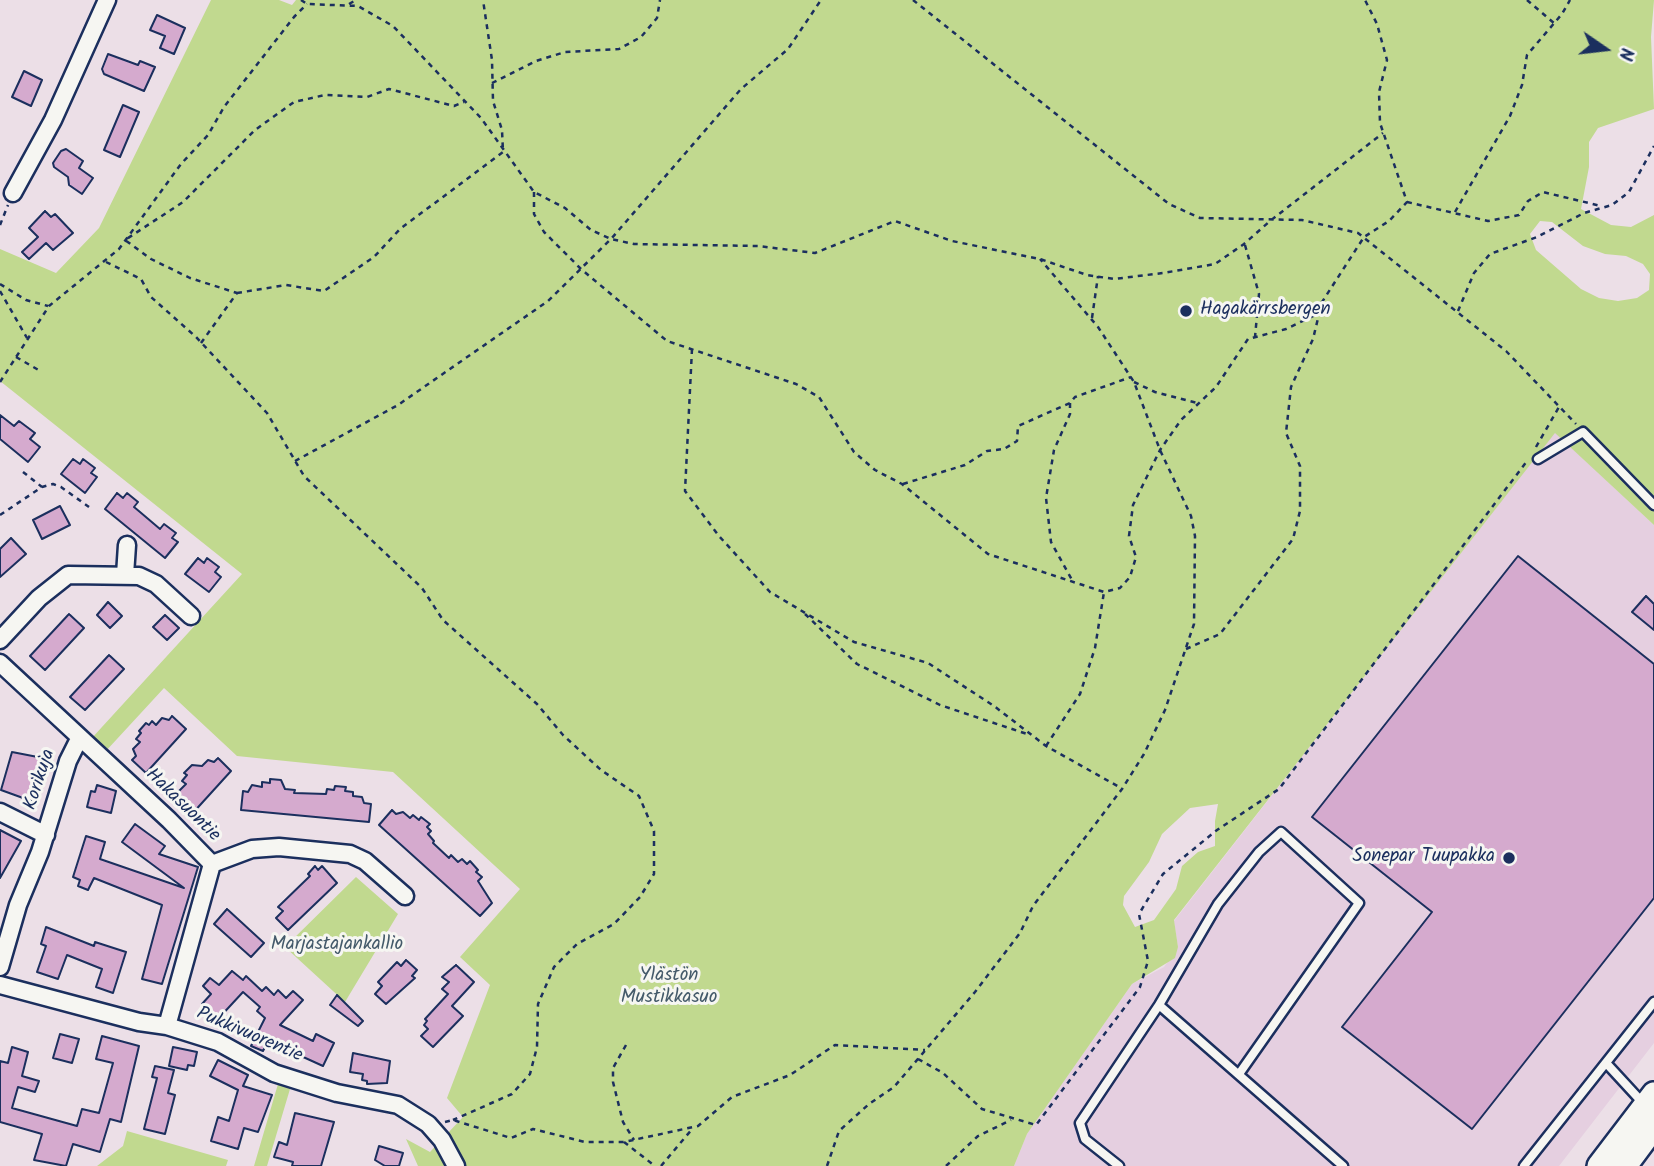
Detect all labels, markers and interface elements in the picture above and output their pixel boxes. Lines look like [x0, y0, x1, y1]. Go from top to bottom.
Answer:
north arrow [1570, 14, 1640, 84]
text: N [1609, 45, 1641, 64]
place label: Hagakärrsbergen [1200, 300, 1331, 322]
marker: Hagakärrsbergen [1178, 303, 1194, 319]
street label: Korikuja [21, 747, 61, 813]
street label: Hakasuontie [140, 765, 224, 847]
place label: Sonepar Tuupakka [1353, 847, 1495, 869]
marker: Sonepar Tuupakka [1501, 850, 1517, 866]
park label: Marjastajankallio [271, 935, 403, 957]
park label: Ylästön Mustikkasuo [621, 966, 717, 1010]
street label: Pukkivuorentie [193, 1003, 305, 1069]

